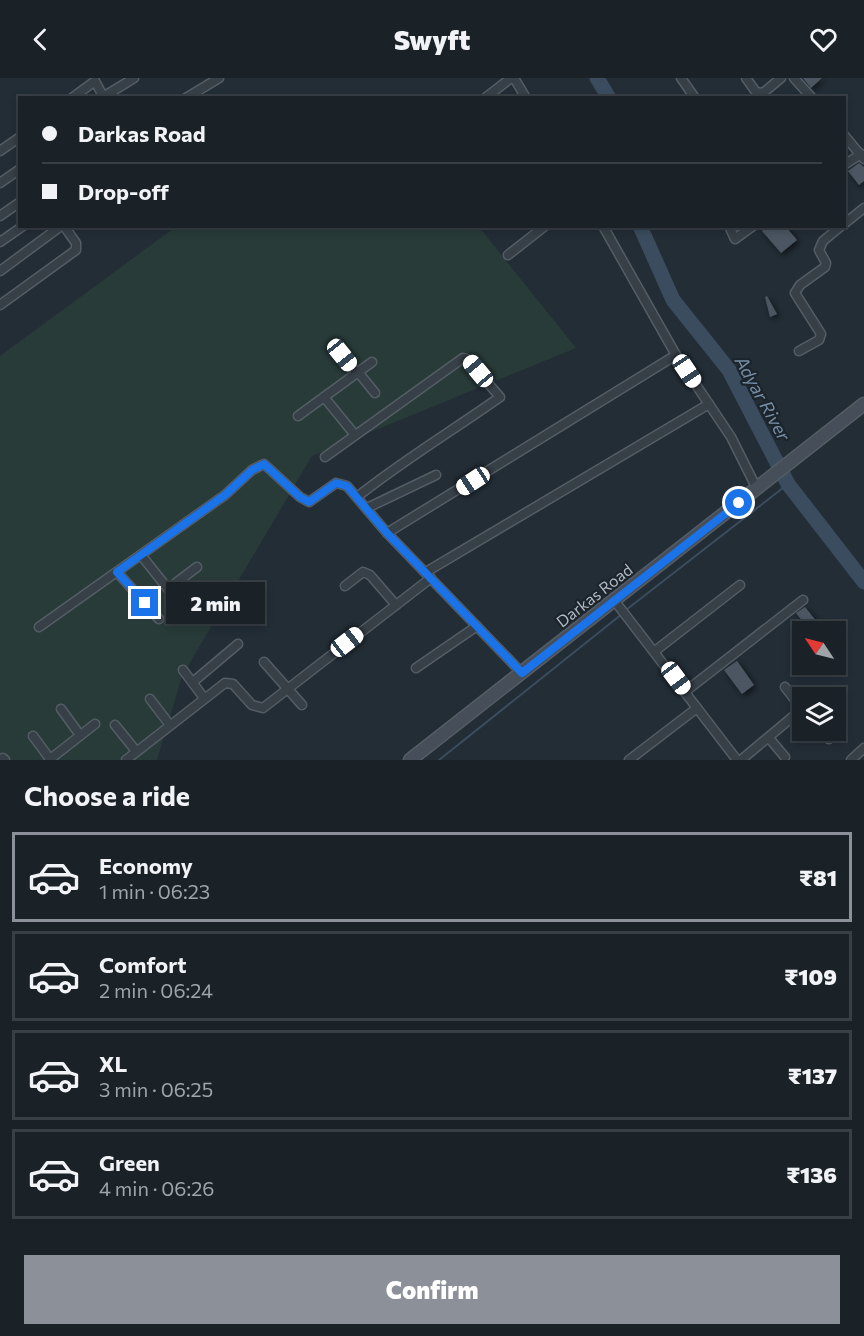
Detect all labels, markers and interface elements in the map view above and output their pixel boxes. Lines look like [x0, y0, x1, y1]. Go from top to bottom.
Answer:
icon: back [24, 23, 57, 56]
text: Swyft [394, 23, 470, 56]
icon: heart [807, 23, 840, 56]
text: Darkas Road [78, 120, 206, 147]
text: Drop-off [78, 178, 169, 205]
car [324, 335, 360, 375]
car [460, 351, 496, 391]
car [669, 351, 705, 391]
water label: Adyar River [730, 351, 796, 445]
car [453, 464, 493, 498]
route start [725, 489, 752, 516]
street label: Darkas Road [552, 559, 636, 631]
callout: 2 min [166, 582, 265, 624]
route end [131, 589, 158, 616]
text: 2 min [190, 591, 241, 615]
north arrow [792, 621, 846, 675]
map controls [792, 621, 846, 741]
car [327, 624, 367, 660]
car [658, 658, 694, 698]
button: layers [792, 687, 846, 741]
text: Choose a ride [24, 779, 190, 812]
icon: car [27, 850, 81, 904]
text: Economy [99, 852, 193, 879]
text: ₹81 [799, 864, 837, 891]
text: 1 min · 06:23 [99, 879, 210, 903]
icon: car [27, 949, 81, 1003]
text: Comfort [99, 951, 187, 978]
text: ₹109 [784, 963, 837, 990]
text: 2 min · 06:24 [99, 978, 213, 1002]
icon: car [27, 1048, 81, 1102]
text: XL [99, 1050, 127, 1077]
text: ₹137 [788, 1062, 837, 1089]
text: 3 min · 06:25 [99, 1077, 213, 1101]
icon: car [27, 1147, 81, 1201]
text: Green [99, 1149, 160, 1176]
text: ₹136 [786, 1161, 837, 1188]
text: 4 min · 06:26 [99, 1176, 214, 1200]
button: Confirm [24, 1255, 840, 1324]

